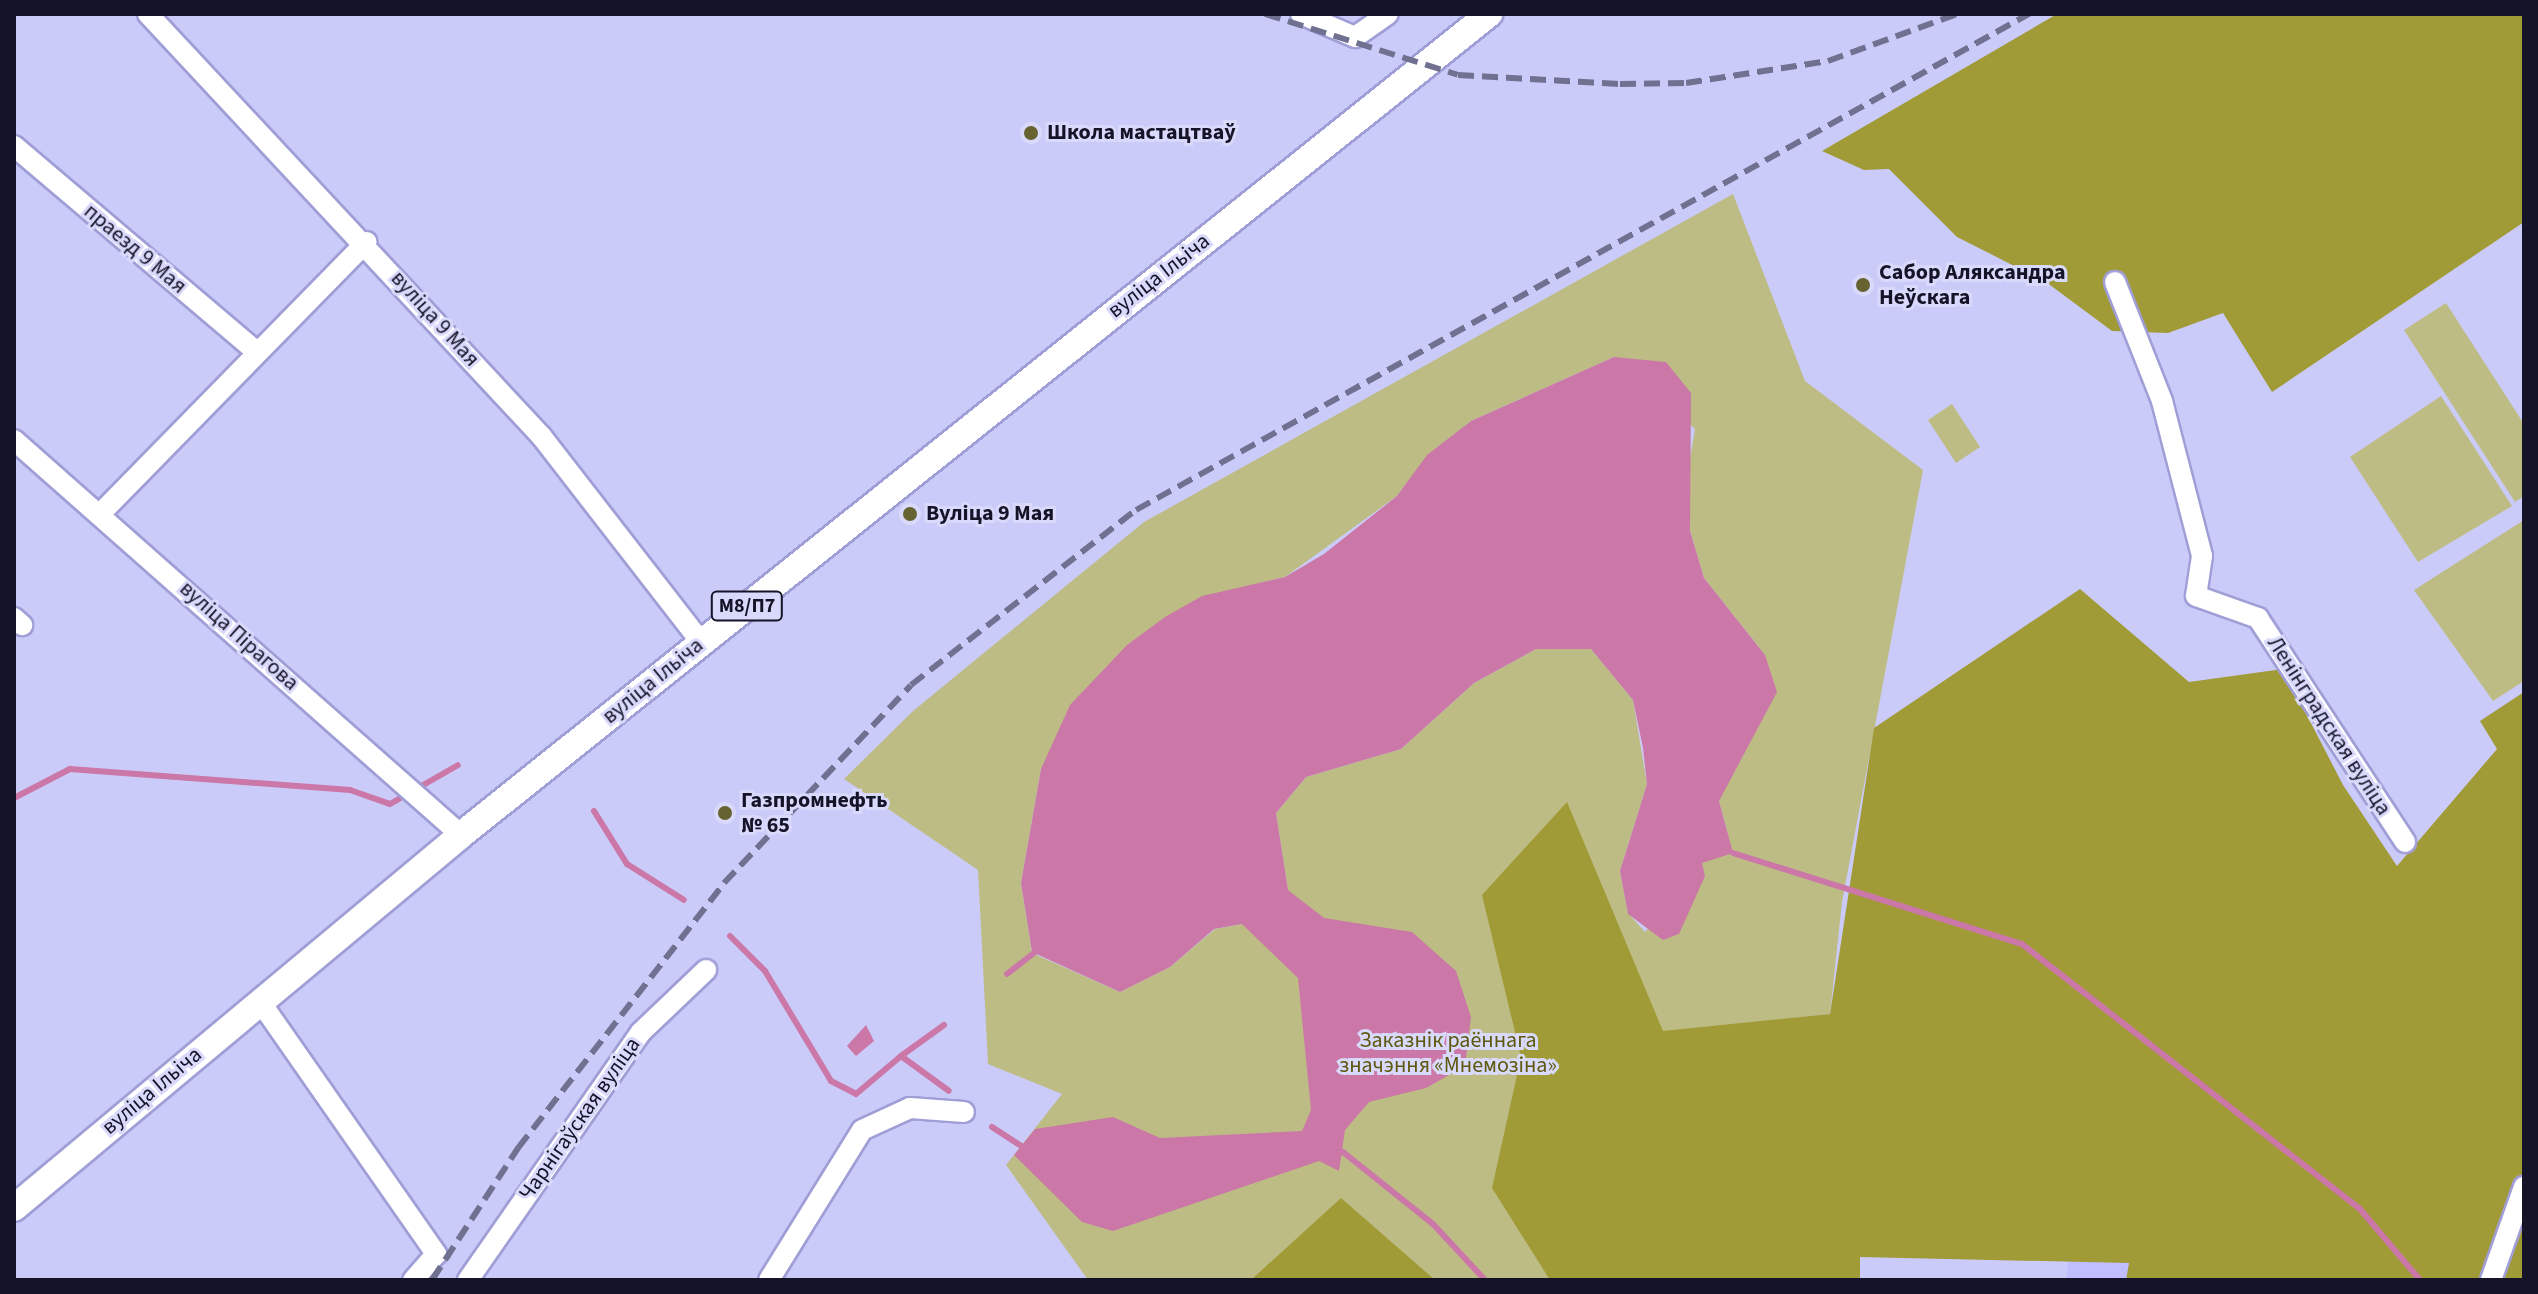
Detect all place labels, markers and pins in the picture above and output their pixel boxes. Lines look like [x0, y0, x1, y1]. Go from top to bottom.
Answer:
place label: Школа мастацтваў [1047, 120, 1236, 146]
marker: Школа мастацтваў [1022, 124, 1040, 142]
place label: Сабор Аляксандра Неўскага [1879, 259, 2066, 310]
marker: Сабор Аляксандра Неўскага [1854, 276, 1872, 294]
place label: Вуліца 9 Мая [926, 501, 1054, 527]
marker: Вуліца 9 Мая [901, 505, 919, 523]
place label: Газпромнефть № 65 [741, 787, 888, 838]
marker: Газпромнефть № 65 [716, 804, 734, 822]

